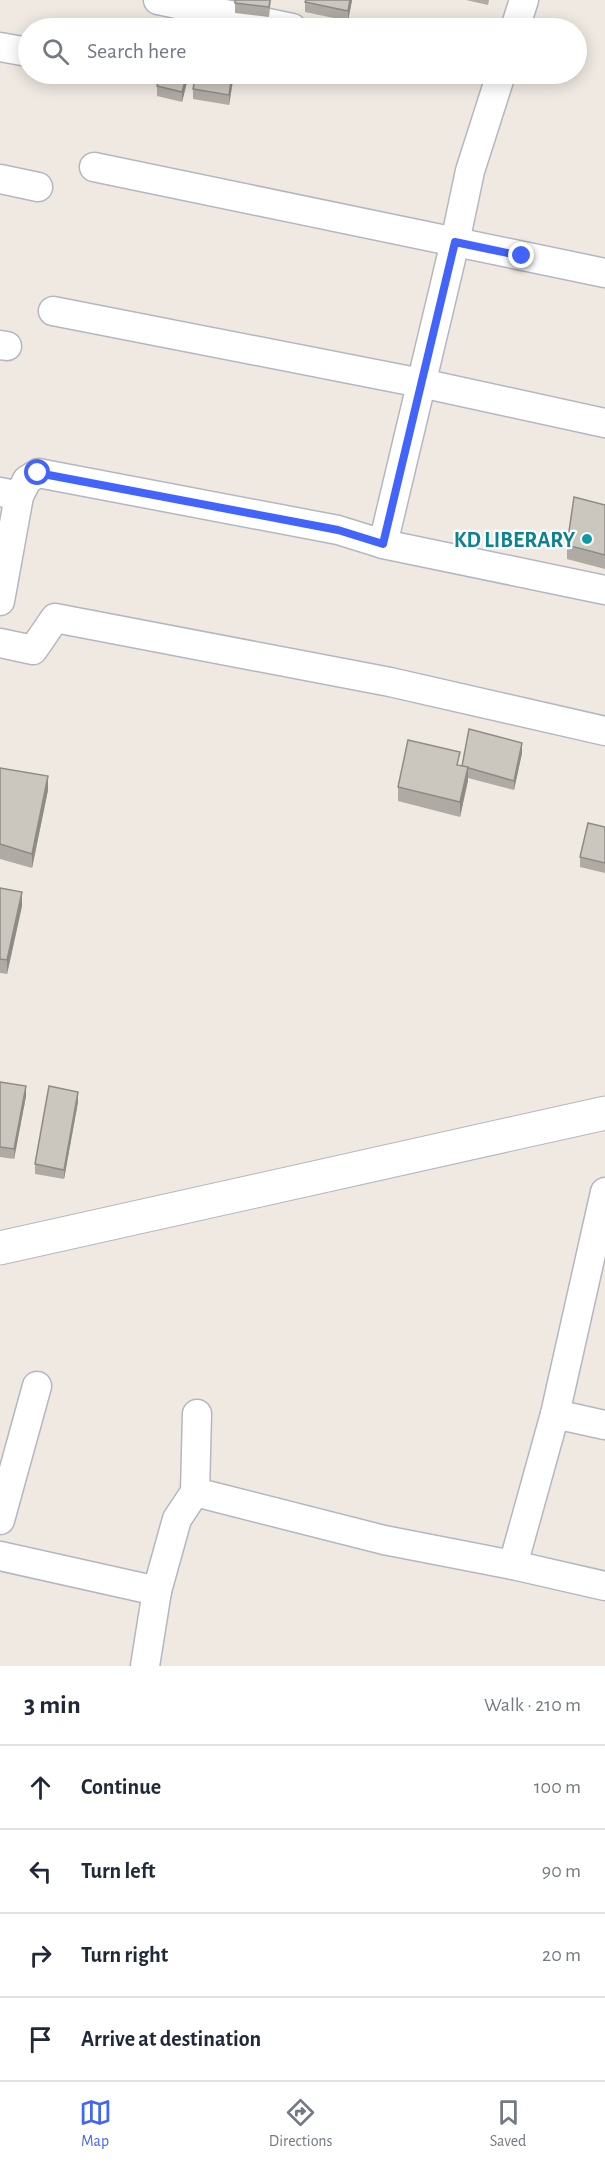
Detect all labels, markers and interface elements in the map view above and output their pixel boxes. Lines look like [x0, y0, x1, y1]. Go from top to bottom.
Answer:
search box [18, 18, 587, 84]
icon: search [39, 35, 72, 68]
text: Search here [87, 40, 186, 62]
route end [508, 242, 534, 268]
route start [24, 459, 50, 485]
place label: KD LIBERARY [454, 529, 576, 551]
marker: KD LIBERARY [580, 532, 594, 546]
text: 3 min [24, 1692, 81, 1718]
text: Walk · 210 m [484, 1695, 581, 1715]
icon: ahead [24, 1771, 57, 1804]
text: Continue [81, 1776, 161, 1798]
text: 100 m [534, 1777, 581, 1797]
icon: left [24, 1855, 57, 1888]
text: Turn left [81, 1860, 155, 1882]
text: 90 m [542, 1861, 581, 1881]
icon: right [24, 1939, 57, 1972]
text: Turn right [81, 1944, 168, 1966]
text: 20 m [542, 1945, 581, 1965]
icon: arrive [24, 2023, 57, 2056]
text: Arrive at destination [81, 2028, 261, 2050]
tab: Map [79, 2096, 112, 2151]
tab: Directions [269, 2096, 333, 2151]
tab: Saved [490, 2096, 526, 2151]

